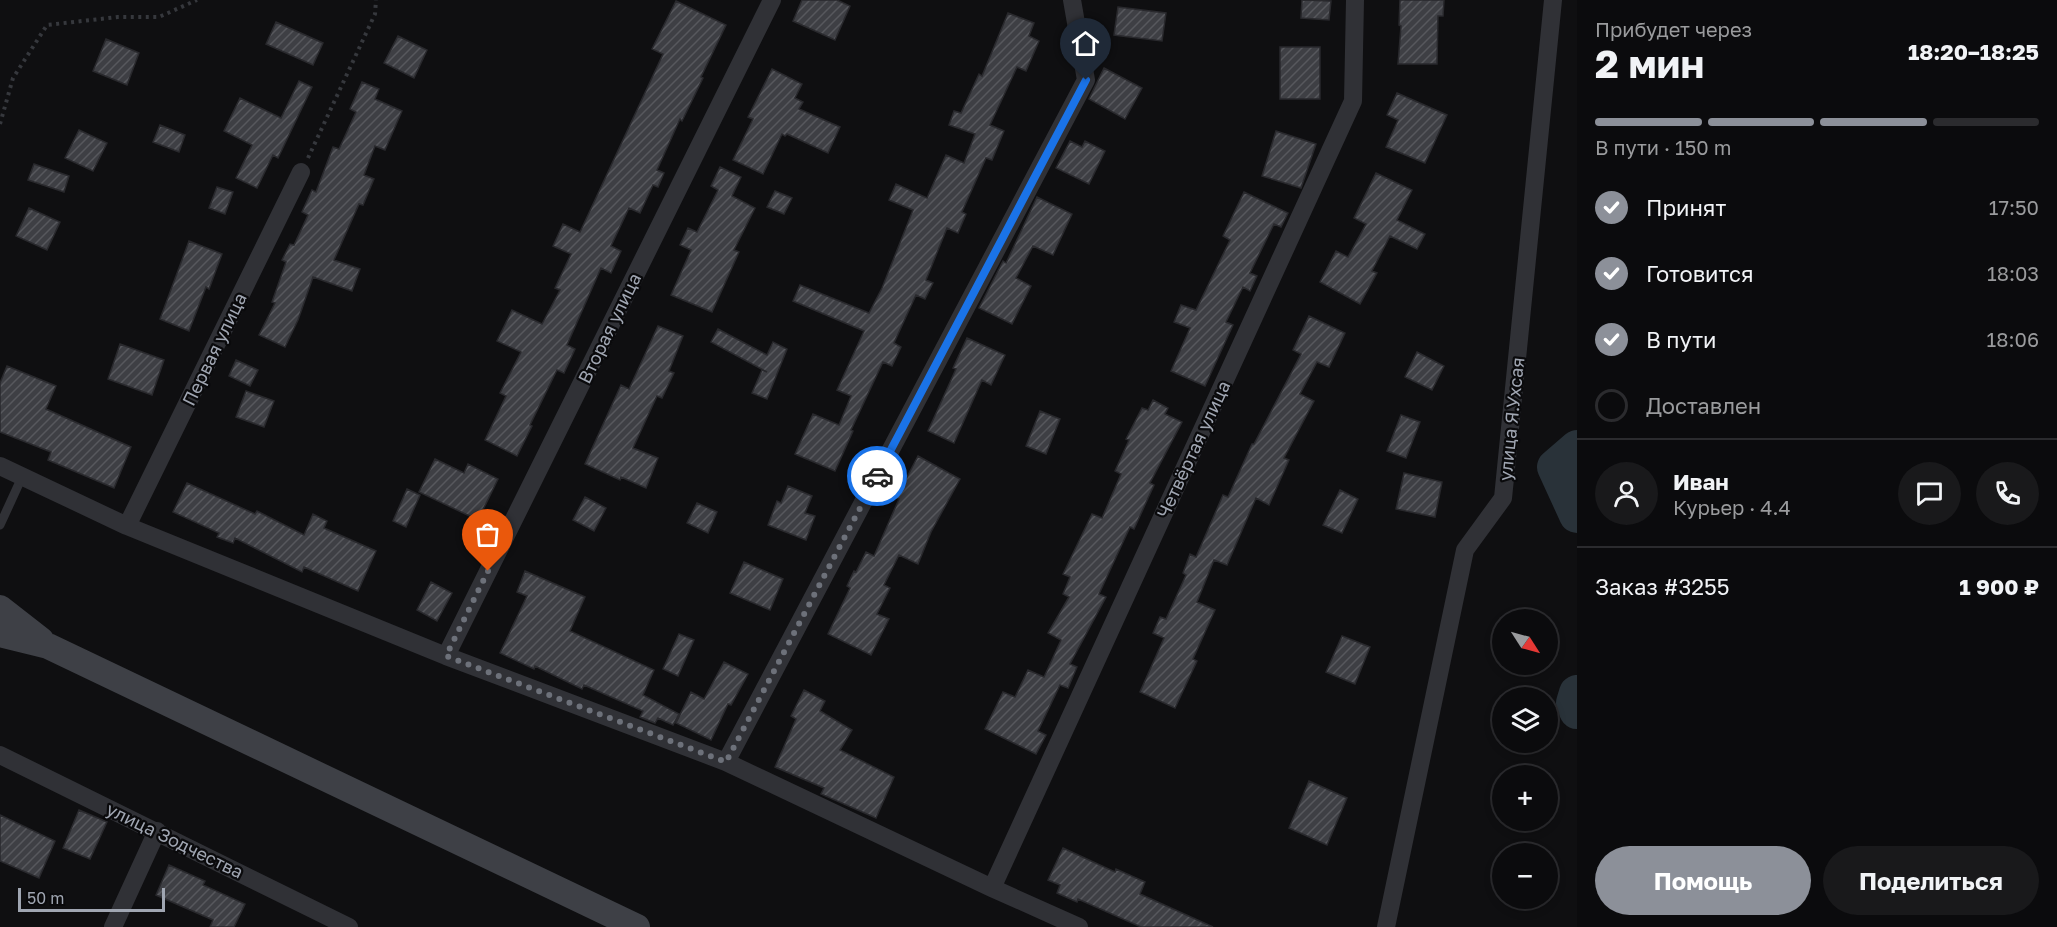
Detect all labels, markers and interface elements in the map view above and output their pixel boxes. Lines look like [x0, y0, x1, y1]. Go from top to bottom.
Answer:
text: Прибудет через [1595, 17, 1752, 41]
pin [1060, 18, 1111, 80]
icon: home [1069, 27, 1102, 60]
text: 18:20–18:25 [1908, 38, 2039, 65]
text: 2 мин [1595, 40, 1704, 87]
text: В пути · 150 m [1595, 135, 1731, 159]
icon: check [1595, 191, 1628, 224]
text: Принят [1646, 194, 1726, 221]
text: 17:50 [1989, 195, 2039, 219]
icon: check [1595, 257, 1628, 290]
text: Готовится [1646, 260, 1754, 287]
text: 18:03 [1987, 261, 2039, 285]
street label: Вторая улица [573, 269, 645, 387]
street label: Первая улица [177, 289, 251, 409]
icon: check [1595, 323, 1628, 356]
text: В пути [1646, 326, 1716, 353]
text: 18:06 [1987, 327, 2039, 351]
street label: улица Я.Ухсая [1494, 356, 1528, 482]
street label: Четвёртая улица [1152, 377, 1234, 521]
text: Доставлен [1646, 392, 1761, 419]
courier [847, 446, 907, 506]
icon: car [861, 460, 894, 493]
button: person [1595, 462, 1658, 525]
button: chat [1898, 462, 1961, 525]
button: phone [1976, 462, 2039, 525]
text: Иван [1673, 468, 1729, 495]
text: Курьер · 4.4 [1673, 495, 1791, 519]
pin [462, 509, 513, 571]
icon: bag [471, 518, 504, 551]
text: Заказ #3255 [1595, 573, 1730, 600]
text: 1 900 ₽ [1959, 573, 2039, 600]
north arrow [1492, 609, 1558, 675]
map controls [1492, 609, 1558, 909]
button: layers [1492, 687, 1558, 753]
button: + [1492, 765, 1558, 831]
street label: улица Зодчества [103, 797, 247, 883]
button: − [1492, 843, 1558, 909]
button: Помощь [1595, 846, 1811, 915]
button: Поделиться [1823, 846, 2039, 915]
scale bar [18, 885, 165, 912]
text: 50 m [27, 888, 64, 908]

